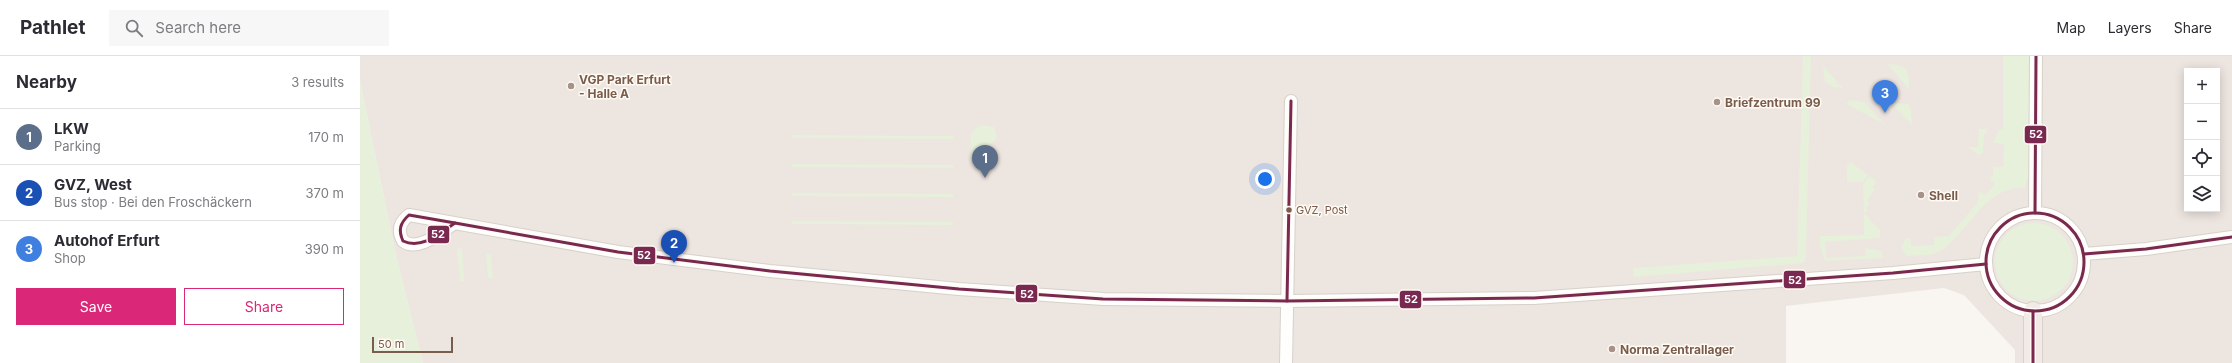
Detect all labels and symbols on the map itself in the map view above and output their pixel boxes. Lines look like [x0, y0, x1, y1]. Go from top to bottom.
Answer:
place label: VGP Park Erfurt - Halle A [579, 72, 671, 101]
pin: 3 [1872, 80, 1898, 113]
marker: VGP Park Erfurt - Halle A [566, 81, 576, 91]
place label: Briefzentrum 99 [1725, 95, 1821, 110]
marker: Briefzentrum 99 [1712, 97, 1722, 107]
line badge: 52 [2024, 125, 2047, 144]
text: 52 [2029, 127, 2043, 141]
pin: 1 [972, 145, 998, 178]
your location [1255, 169, 1275, 189]
place label: Shell [1929, 188, 1958, 203]
marker: Shell [1916, 190, 1926, 200]
place label: GVZ, Post [1296, 203, 1348, 217]
marker: GVZ, Post [1284, 205, 1294, 215]
line badge: 52 [427, 225, 450, 244]
text: 52 [431, 227, 445, 241]
pin: 2 [661, 230, 687, 263]
line badge: 52 [633, 246, 656, 265]
text: 52 [637, 248, 651, 262]
line badge: 52 [1783, 270, 1806, 289]
text: 52 [1788, 273, 1802, 287]
line badge: 52 [1015, 284, 1038, 303]
text: 52 [1020, 287, 1034, 301]
line badge: 52 [1399, 290, 1422, 309]
text: 52 [1404, 292, 1418, 306]
scale bar [372, 335, 453, 354]
place label: Norma Zentrallager [1620, 342, 1734, 357]
marker: Norma Zentrallager [1607, 344, 1617, 354]

